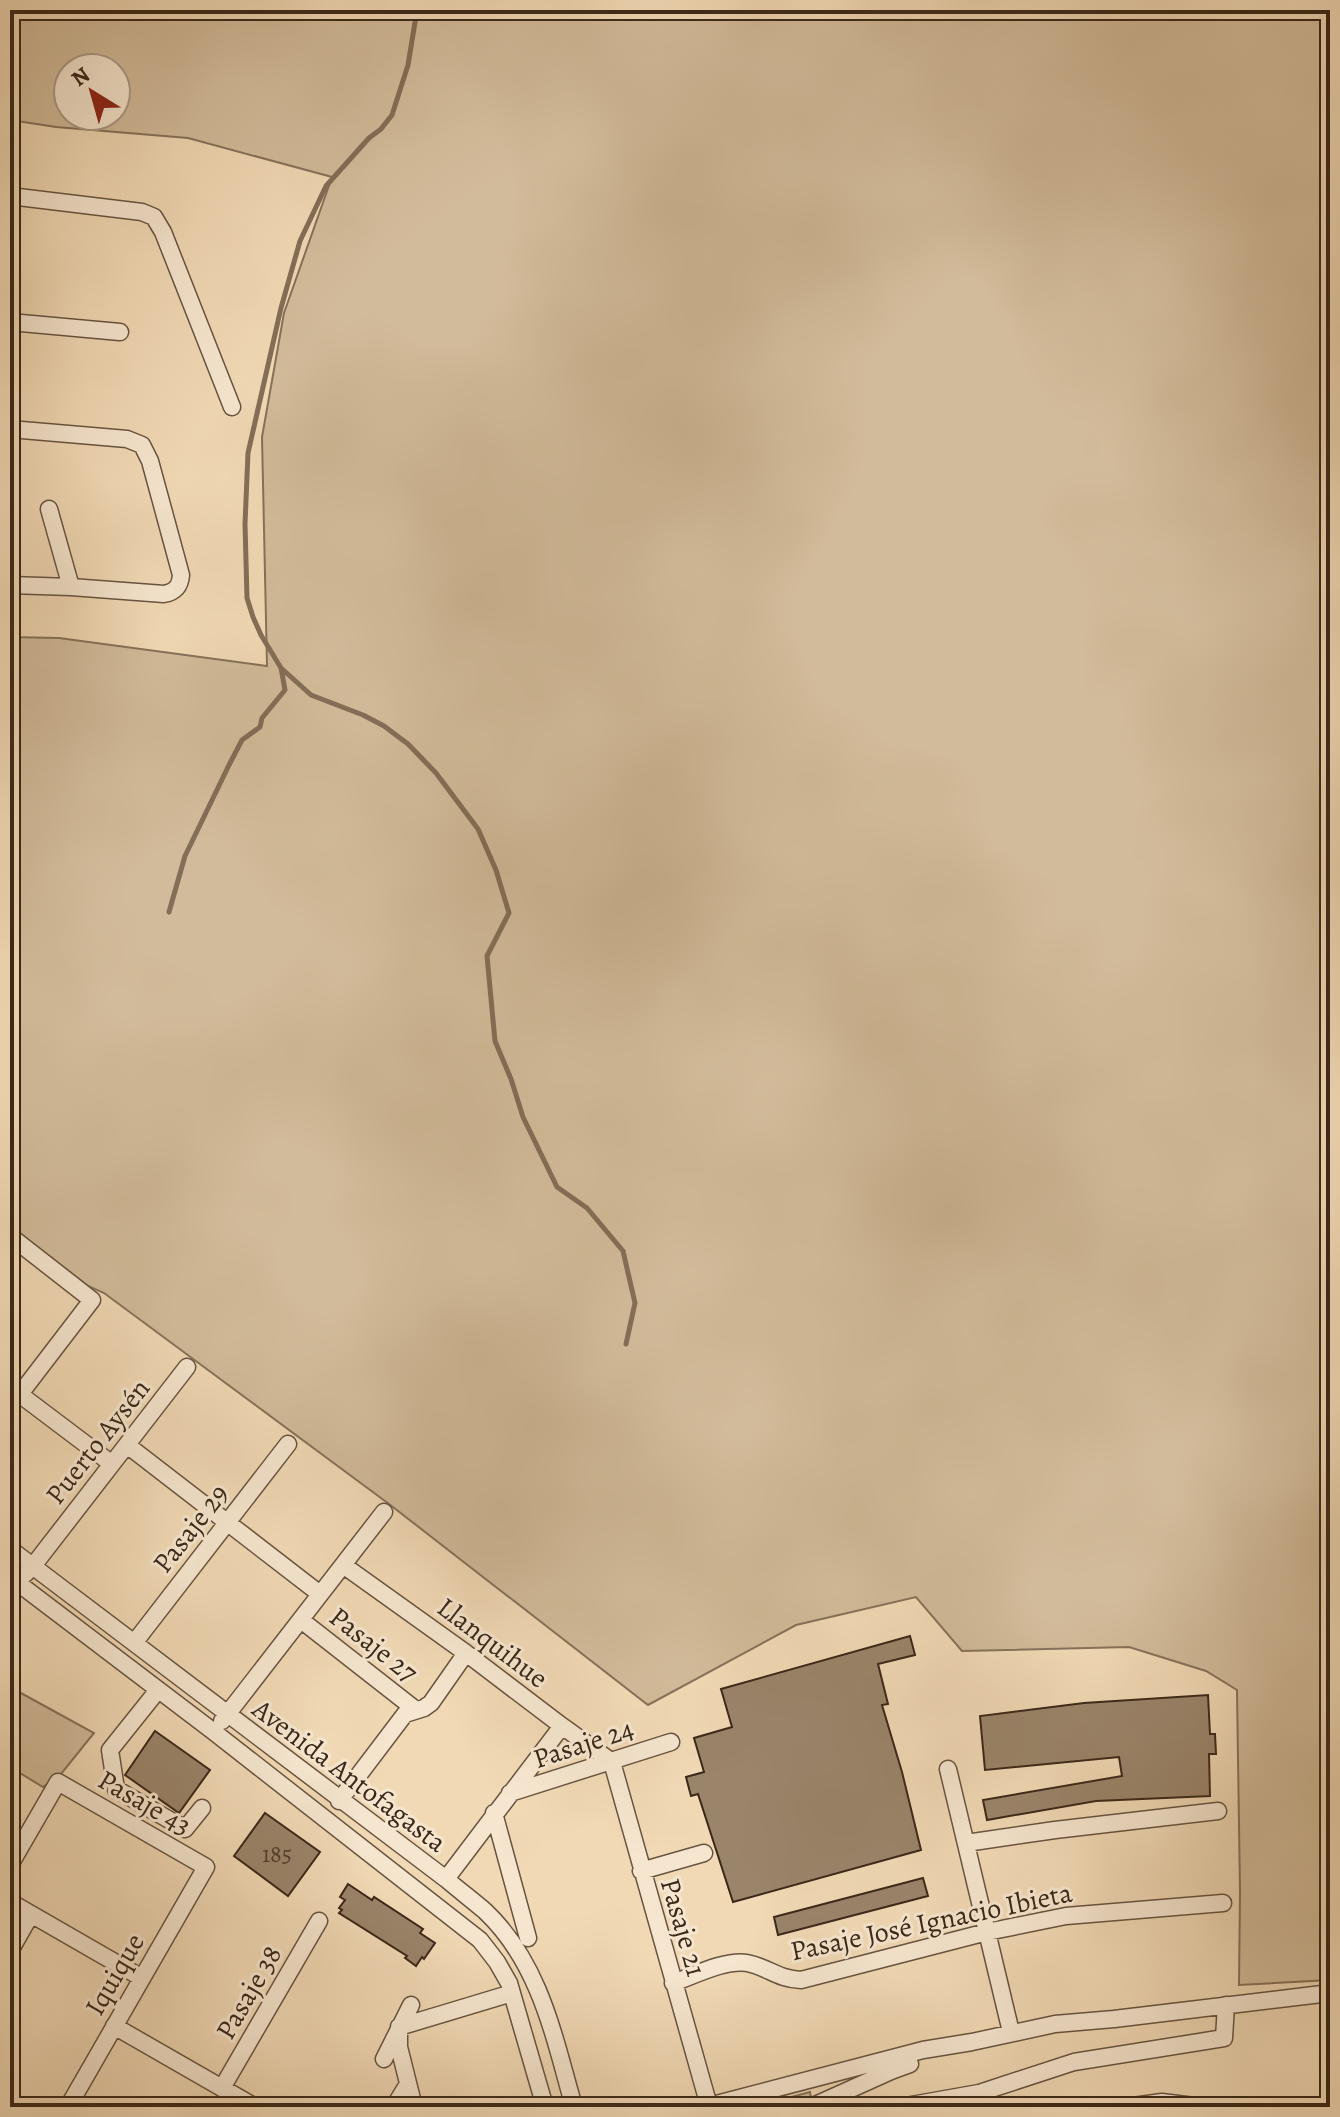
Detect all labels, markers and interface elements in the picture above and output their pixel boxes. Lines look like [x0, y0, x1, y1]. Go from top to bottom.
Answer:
north arrow [52, 52, 132, 132]
text: N [65, 60, 96, 94]
street label: Puerto Aysén [37, 1371, 159, 1512]
street label: Pasaje 29 [144, 1476, 238, 1581]
street label: Llanquihue [429, 1589, 556, 1697]
street label: Pasaje 27 [321, 1598, 426, 1691]
street label: Avenida Antofagasta [244, 1690, 454, 1861]
street label: Pasaje 24 [528, 1710, 638, 1778]
street label: Pasaje 43 [91, 1761, 198, 1845]
house number: 185 [262, 1838, 292, 1870]
street label: Pasaje 21 [651, 1874, 715, 1981]
street label: Pasaje José Ignacio Ibieta [787, 1874, 1075, 1970]
street label: Iquique [76, 1926, 154, 2023]
street label: Pasaje 38 [207, 1939, 291, 2046]

